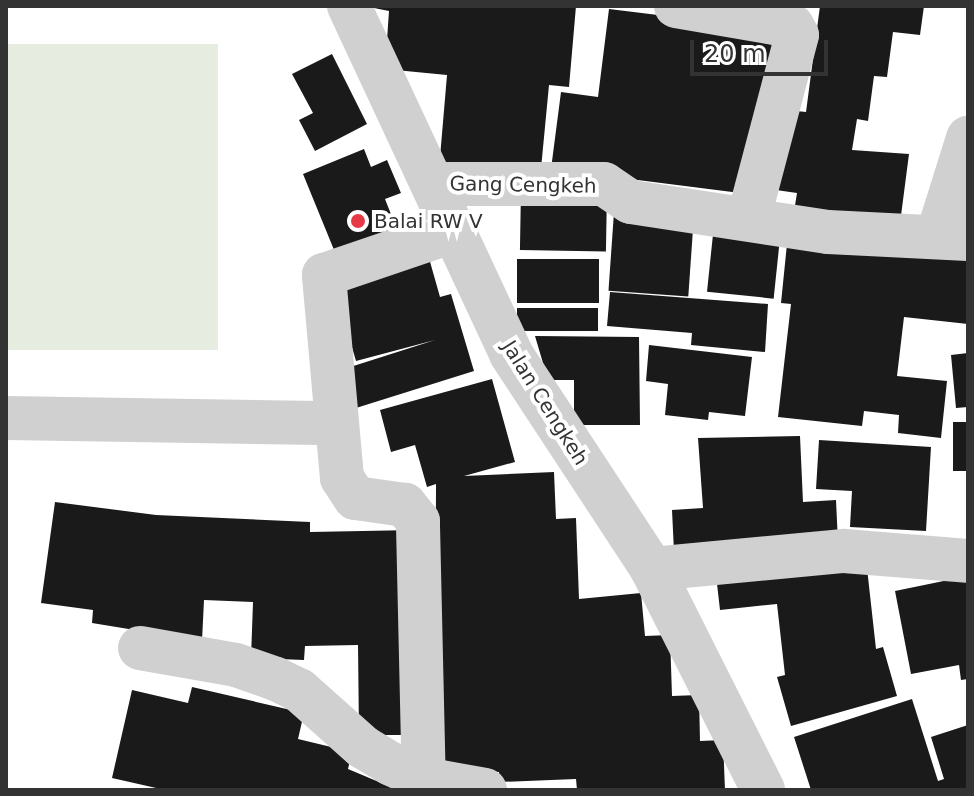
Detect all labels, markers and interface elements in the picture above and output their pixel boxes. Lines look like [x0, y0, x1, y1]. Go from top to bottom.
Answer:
scale bar [694, 24, 832, 74]
text: 20 m [704, 40, 766, 68]
street label: Gang Cengkeh [449, 172, 597, 198]
place label: Balai RW V [374, 209, 483, 233]
marker: Balai RW V [349, 212, 367, 230]
street label: Jalan Cengkeh [497, 336, 593, 470]

